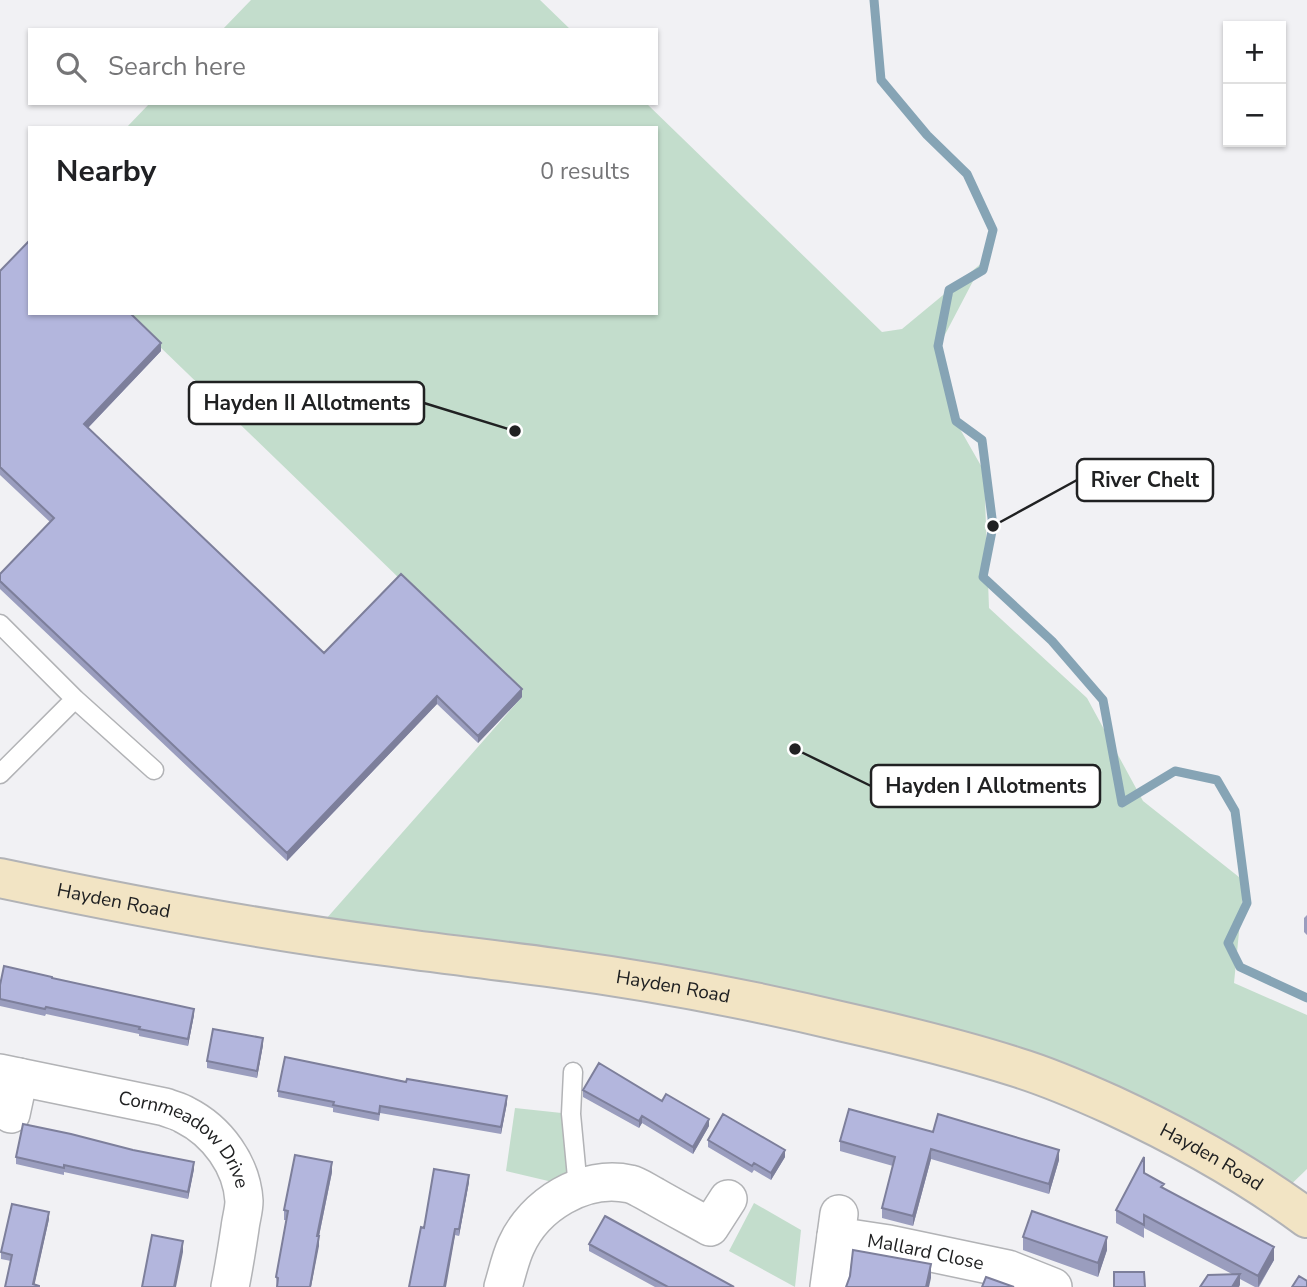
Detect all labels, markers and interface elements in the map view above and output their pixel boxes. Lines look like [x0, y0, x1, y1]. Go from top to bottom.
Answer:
map controls [1223, 21, 1286, 147]
button: + [1223, 21, 1286, 84]
search box [28, 28, 658, 105]
icon: search [52, 48, 90, 86]
text: Search here [108, 49, 246, 84]
button: − [1223, 84, 1286, 147]
text: Nearby [56, 151, 156, 192]
text: 0 results [540, 156, 630, 187]
callout: Hayden II Allotments [189, 382, 424, 424]
text: Hayden II Allotments [203, 389, 411, 417]
callout: River Chelt [1077, 459, 1213, 501]
text: River Chelt [1091, 466, 1200, 494]
callout: Hayden I Allotments [871, 765, 1100, 807]
text: Hayden I Allotments [885, 772, 1087, 800]
street label: Hayden Road [55, 877, 173, 925]
street label: Hayden Road [614, 964, 732, 1010]
street label: Cornmeadow Drive [116, 1085, 255, 1191]
street label: Hayden Road [1155, 1117, 1268, 1197]
street label: Mallard Close [865, 1228, 986, 1277]

